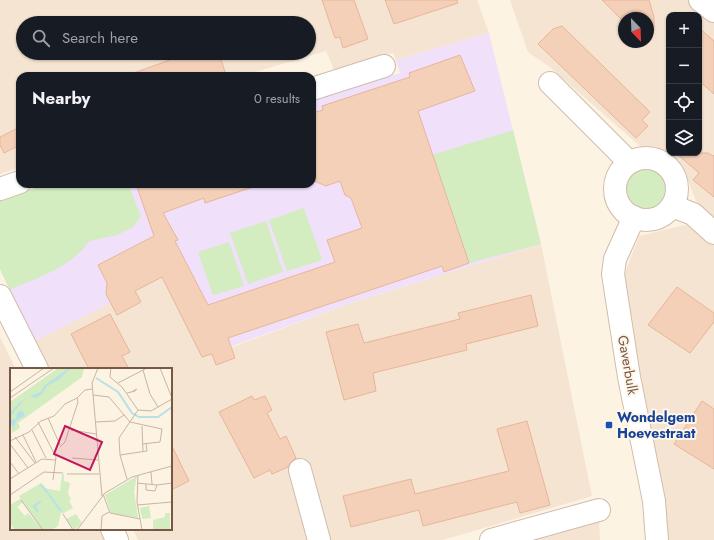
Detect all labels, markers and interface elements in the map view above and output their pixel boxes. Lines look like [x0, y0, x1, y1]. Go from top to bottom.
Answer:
north arrow [618, 12, 654, 48]
map controls [666, 12, 702, 156]
button: + [666, 12, 702, 48]
search box [16, 16, 316, 60]
icon: search [30, 27, 52, 49]
text: Search here [62, 27, 138, 49]
button: − [666, 48, 702, 84]
button: locate [666, 84, 702, 120]
text: Nearby [32, 86, 90, 110]
text: 0 results [254, 89, 300, 108]
button: layers [666, 120, 702, 156]
street label: Gaverbulk [613, 334, 643, 397]
inset map [10, 368, 172, 530]
place label: Wondelgem Hoevestraat [617, 407, 696, 443]
marker: Wondelgem Hoevestraat [604, 420, 614, 430]

